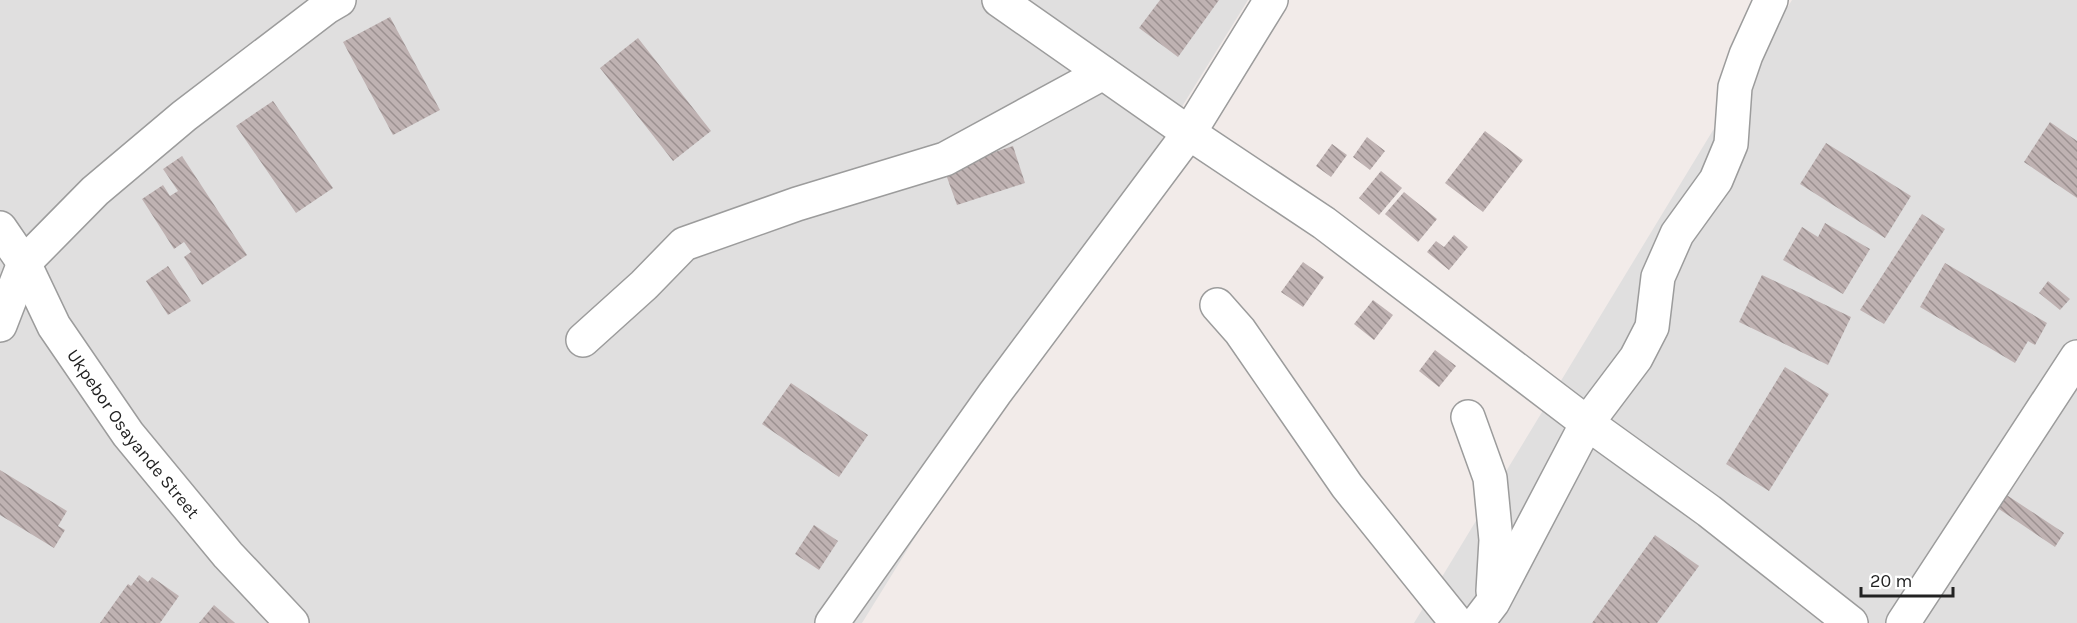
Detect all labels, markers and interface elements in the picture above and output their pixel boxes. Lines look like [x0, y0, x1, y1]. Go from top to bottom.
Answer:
street label: Ukpebor Osayande Street [62, 345, 204, 523]
scale bar [1861, 560, 1952, 598]
text: 20 m [1870, 570, 1912, 592]

